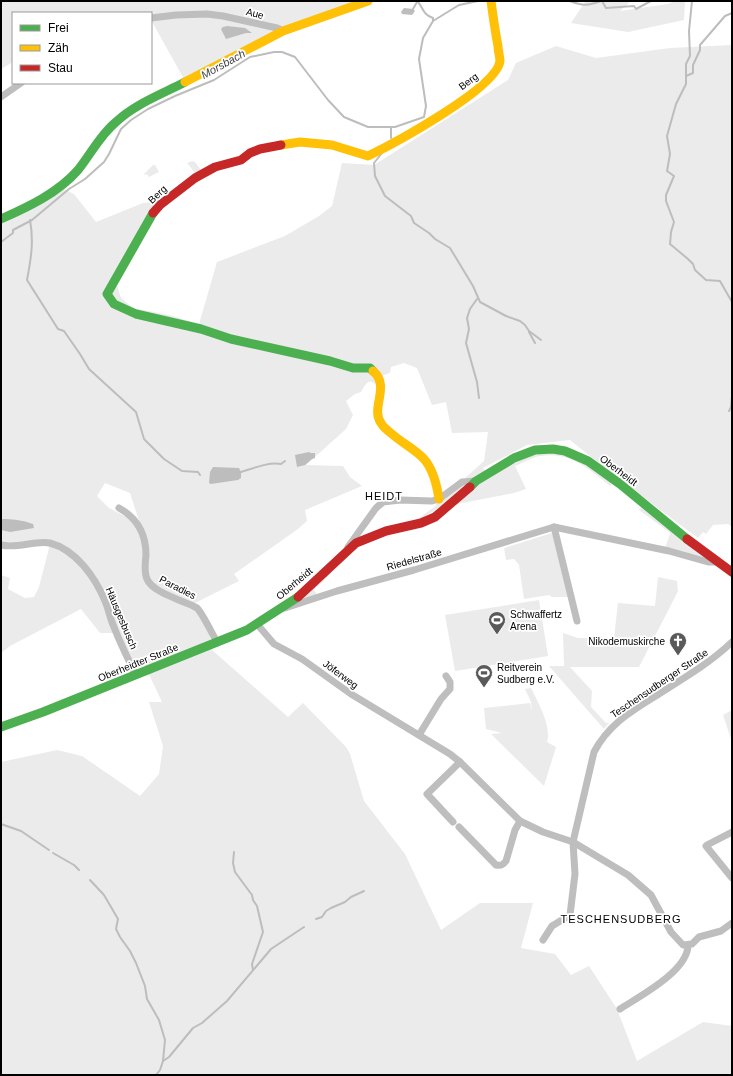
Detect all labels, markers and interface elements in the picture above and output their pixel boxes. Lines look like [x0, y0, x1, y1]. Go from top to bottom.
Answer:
street label: Aue [245, 6, 265, 21]
legend [12, 12, 152, 84]
text: Frei [48, 21, 69, 35]
text: Zäh [48, 41, 69, 55]
water label: Morsbach [199, 47, 247, 81]
text: Stau [48, 61, 73, 75]
street label: Berg [457, 71, 480, 92]
street label: Berg [146, 183, 169, 206]
street label: Oberheidt [598, 453, 640, 488]
district label: HEIDT [365, 490, 403, 502]
street label: Riedelstraße [385, 546, 443, 573]
street label: Oberheidt [274, 565, 315, 602]
street label: Paradies [158, 574, 198, 601]
street label: Häusgesbusch [104, 586, 140, 651]
place label: Schwaffertz Arena [510, 609, 562, 632]
sports icon: Schwaffertz Arena [487, 610, 507, 635]
church icon: Nikodemuskirche [668, 631, 688, 656]
place label: Nikodemuskirche [588, 636, 665, 647]
street label: Oberheidter Straße [96, 641, 180, 684]
street label: Teschensudberger Straße [609, 646, 710, 720]
street label: Jöferweg [321, 658, 360, 691]
place label: Reitverein Sudberg e.V. [497, 662, 554, 685]
sports icon: Reitverein Sudberg e.V. [474, 663, 494, 688]
district label: TESCHENSUDBERG [561, 913, 681, 925]

